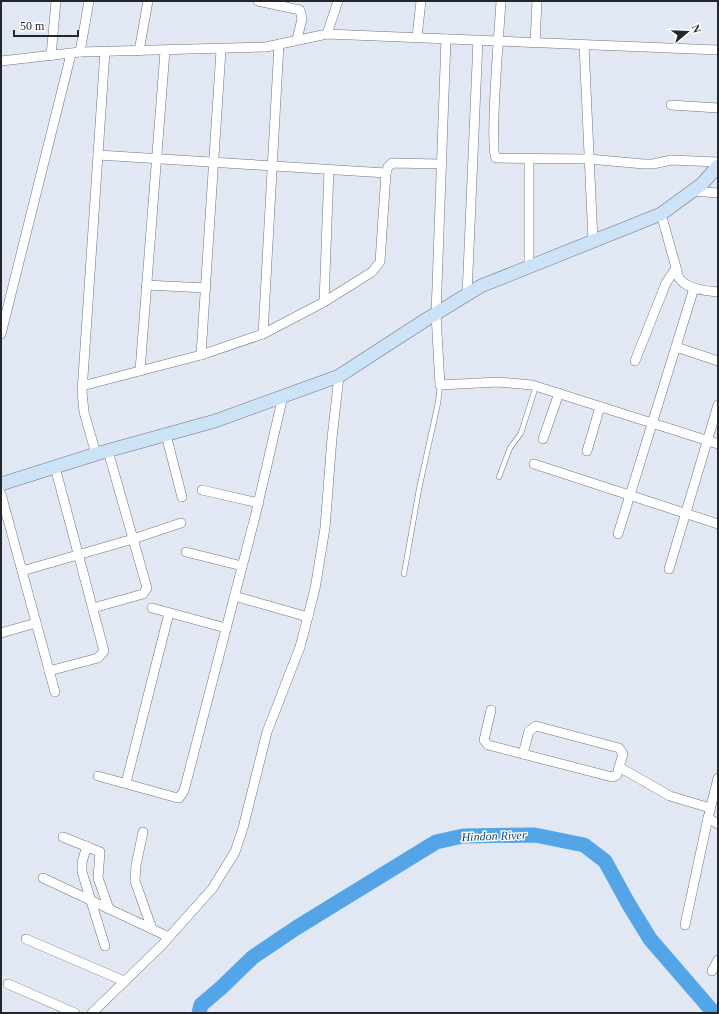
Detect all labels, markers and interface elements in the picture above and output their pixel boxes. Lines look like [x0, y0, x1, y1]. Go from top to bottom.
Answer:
scale bar [14, 12, 78, 38]
north arrow [667, 12, 707, 52]
text: 50 m [20, 19, 45, 33]
text: N [689, 23, 703, 35]
water label: Hindon River [460, 828, 527, 844]

